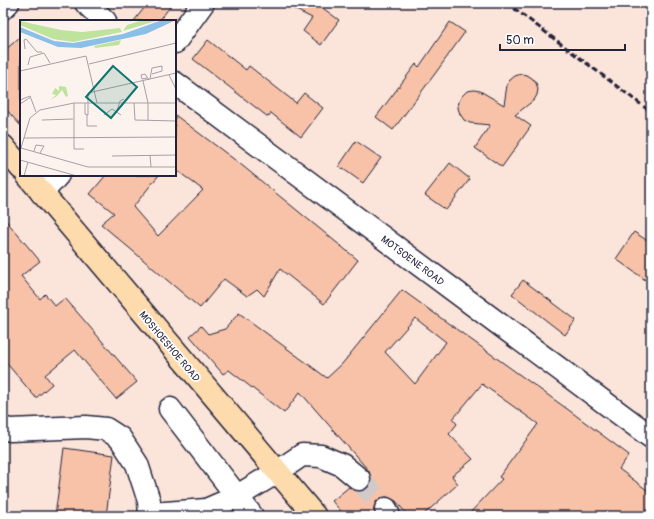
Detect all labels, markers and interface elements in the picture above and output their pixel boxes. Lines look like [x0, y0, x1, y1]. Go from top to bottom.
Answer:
inset map [20, 20, 176, 176]
scale bar [500, 26, 625, 52]
text: 50 m [506, 33, 534, 48]
street label: MOTSOENE ROAD [379, 233, 446, 288]
street label: MOSHOESHOE ROAD [136, 309, 202, 384]

